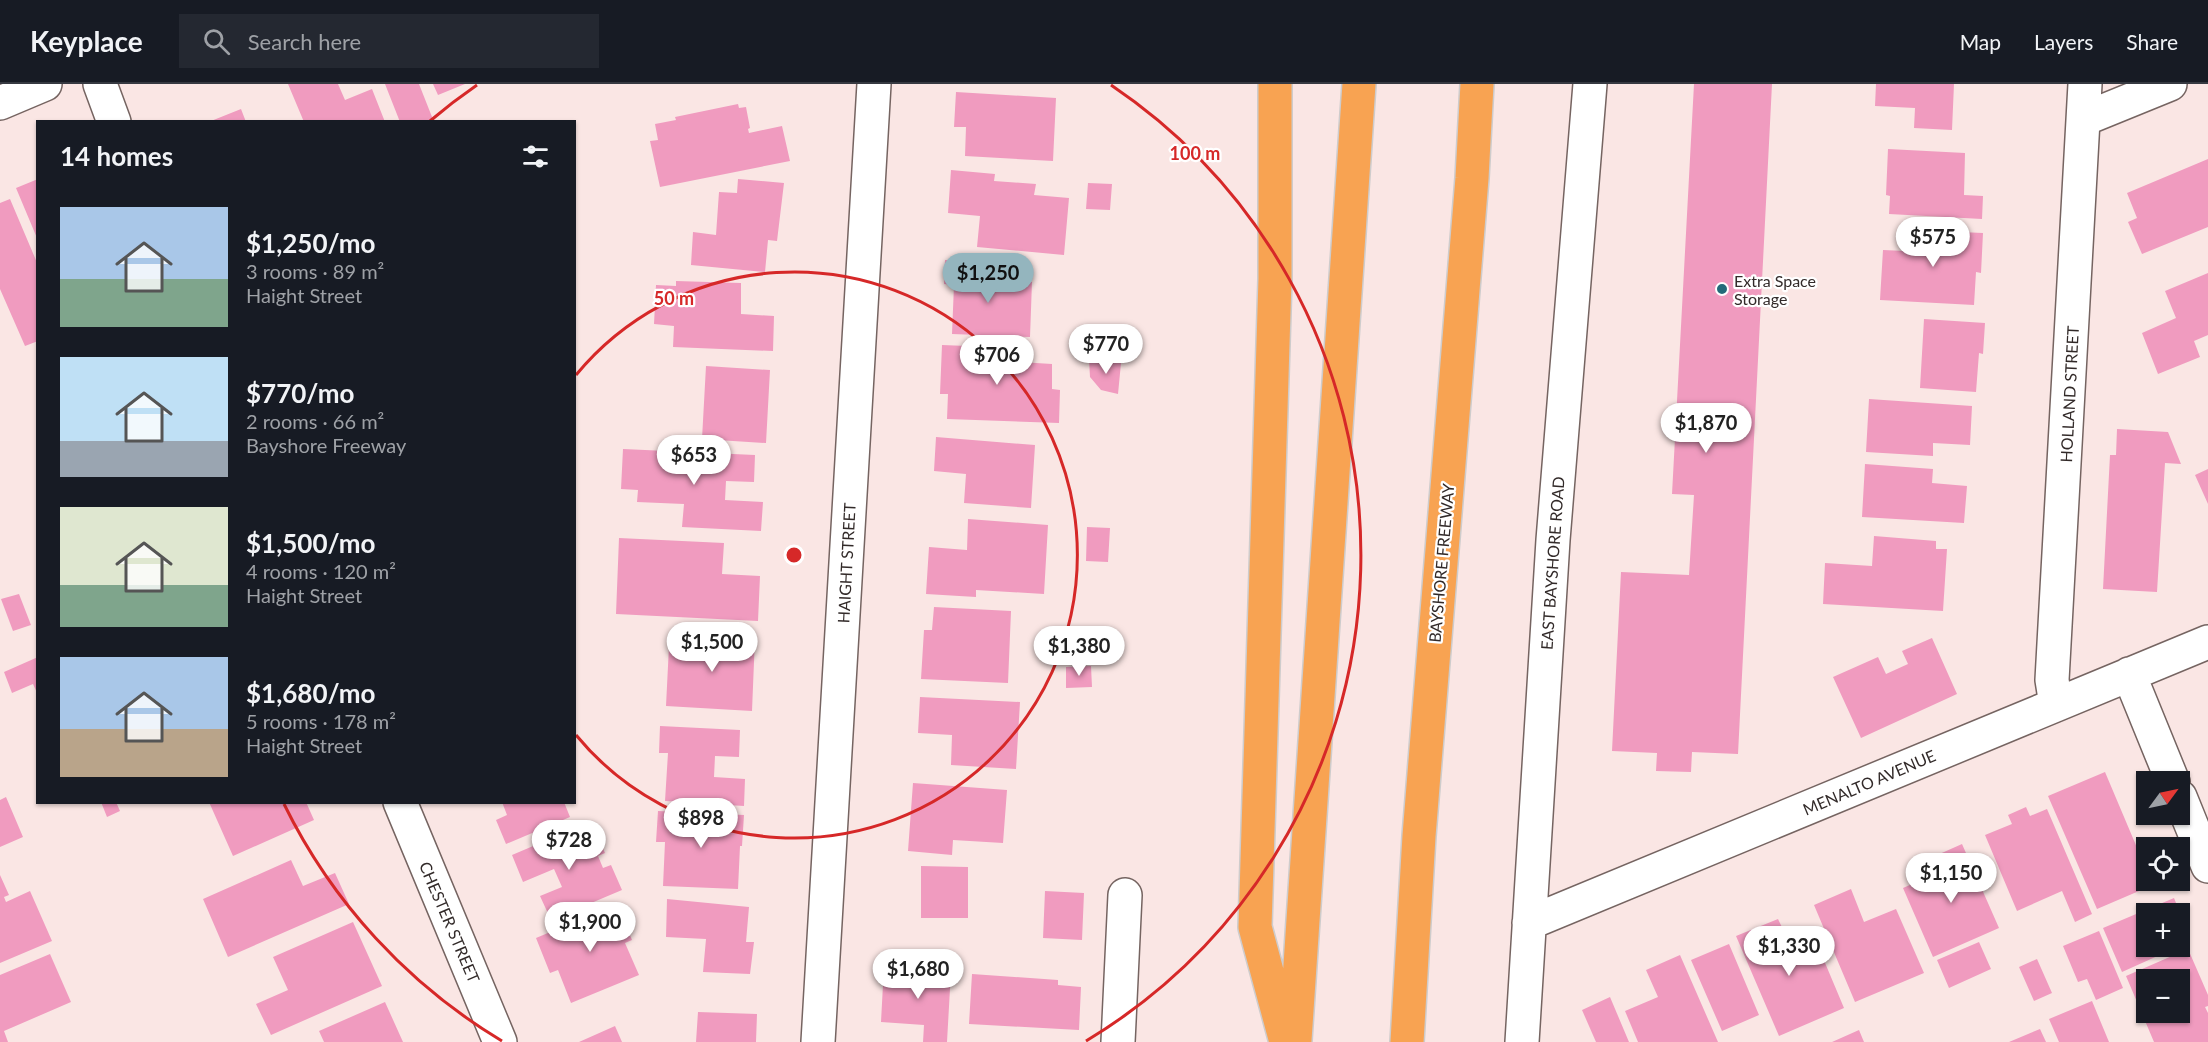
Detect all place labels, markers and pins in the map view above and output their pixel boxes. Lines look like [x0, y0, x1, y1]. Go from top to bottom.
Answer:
pin: $575 [1897, 217, 1969, 268]
pin: $1,250 [939, 253, 1037, 304]
place label: Extra Space Storage [1734, 271, 1816, 308]
marker: Extra Space Storage [1715, 282, 1729, 296]
pin: $770 [1070, 324, 1142, 375]
pin: $706 [961, 335, 1033, 386]
pin: $1,870 [1657, 403, 1755, 454]
pin: $653 [658, 435, 730, 486]
centre of rings [784, 545, 804, 565]
pin: $1,500 [663, 622, 761, 673]
pin: $1,380 [1030, 626, 1128, 677]
pin: $898 [665, 798, 737, 849]
pin: $728 [533, 820, 605, 871]
pin: $1,150 [1902, 853, 2000, 904]
pin: $1,900 [541, 902, 639, 953]
pin: $1,330 [1740, 926, 1838, 977]
pin: $1,680 [869, 949, 967, 1000]

